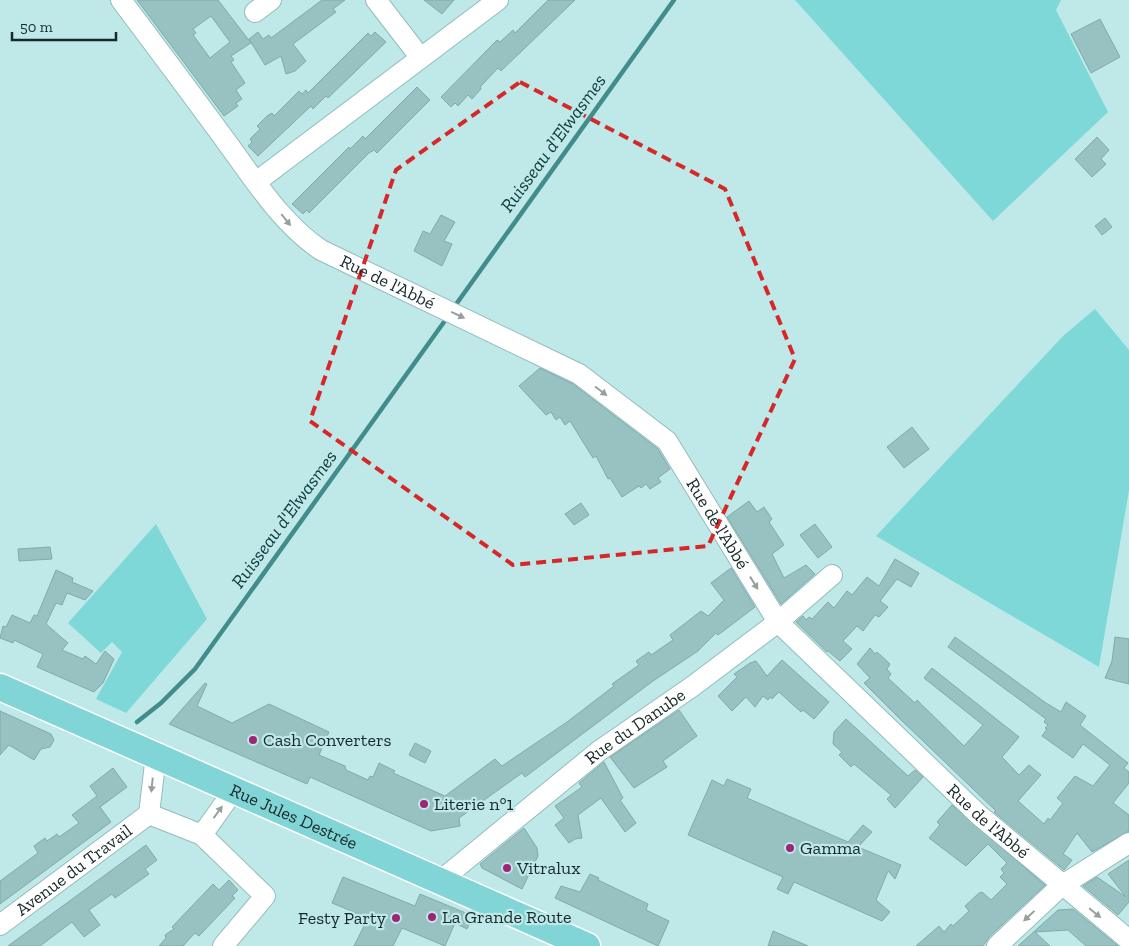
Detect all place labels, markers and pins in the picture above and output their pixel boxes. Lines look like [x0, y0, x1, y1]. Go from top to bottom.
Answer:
place label: Cash Converters [263, 729, 392, 751]
marker: Cash Converters [247, 734, 259, 746]
place label: Literie n°1 [434, 793, 514, 815]
marker: Literie n°1 [418, 798, 430, 810]
place label: Gamma [800, 837, 861, 859]
marker: Gamma [784, 842, 796, 854]
place label: Vitralux [516, 857, 580, 879]
marker: Vitralux [501, 862, 513, 874]
place label: La Grande Route [442, 906, 571, 928]
place label: Festy Party [298, 907, 387, 929]
marker: La Grande Route [426, 911, 438, 923]
marker: Festy Party [390, 912, 402, 924]

